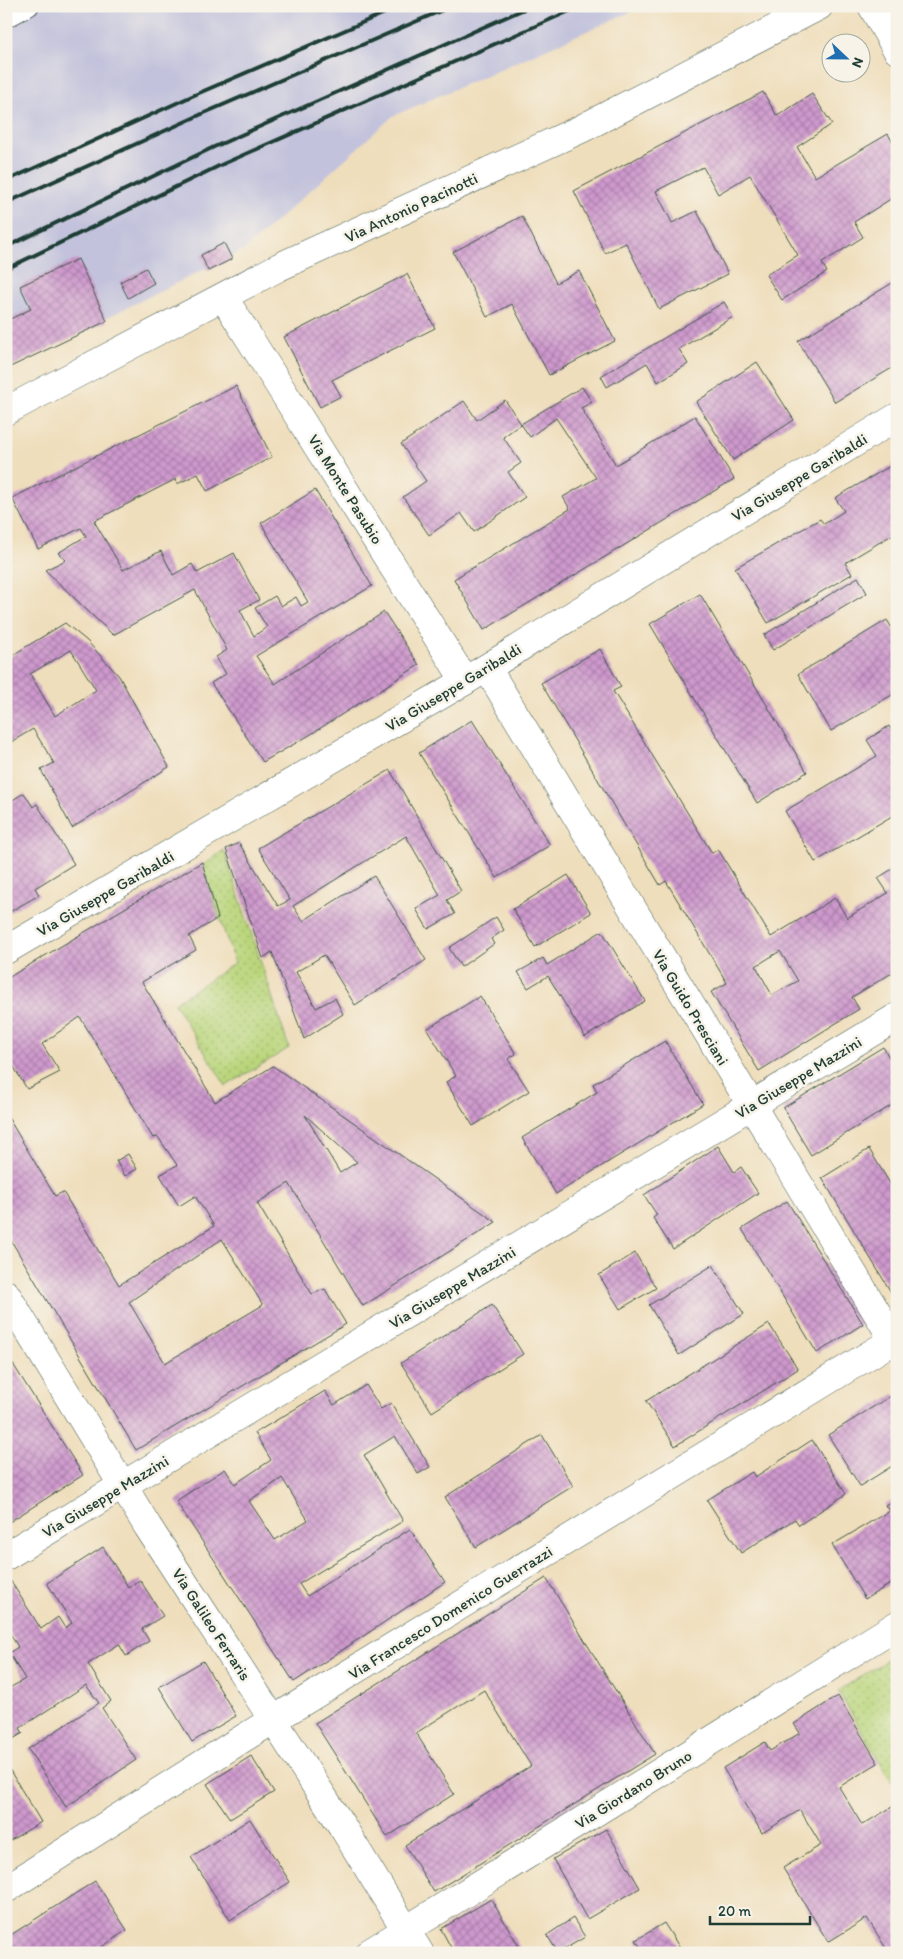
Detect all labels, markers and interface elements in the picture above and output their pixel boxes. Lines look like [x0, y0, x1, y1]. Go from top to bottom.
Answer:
north arrow [820, 32, 870, 82]
text: N [848, 55, 867, 70]
street label: Via Antonio Pacinotti [342, 168, 481, 247]
street label: Via Giuseppe Garibaldi [728, 429, 871, 526]
street label: Via Monte Pasubio [304, 431, 387, 548]
street label: Via Giuseppe Garibaldi [382, 639, 525, 736]
street label: Via Giuseppe Garibaldi [33, 846, 177, 940]
street label: Via Guido Presciani [648, 946, 733, 1069]
street label: Via Giuseppe Mazzini [732, 1032, 865, 1123]
street label: Via Giuseppe Mazzini [386, 1242, 519, 1333]
street label: Via Giuseppe Mazzini [39, 1451, 172, 1542]
street label: Via Francesco Domenico Guerrazzi [345, 1542, 556, 1683]
street label: Via Galileo Ferraris [168, 1565, 255, 1684]
street label: Via Giordano Bruno [571, 1746, 695, 1833]
scale bar [710, 1894, 810, 1926]
text: 20 m [718, 1902, 752, 1920]

